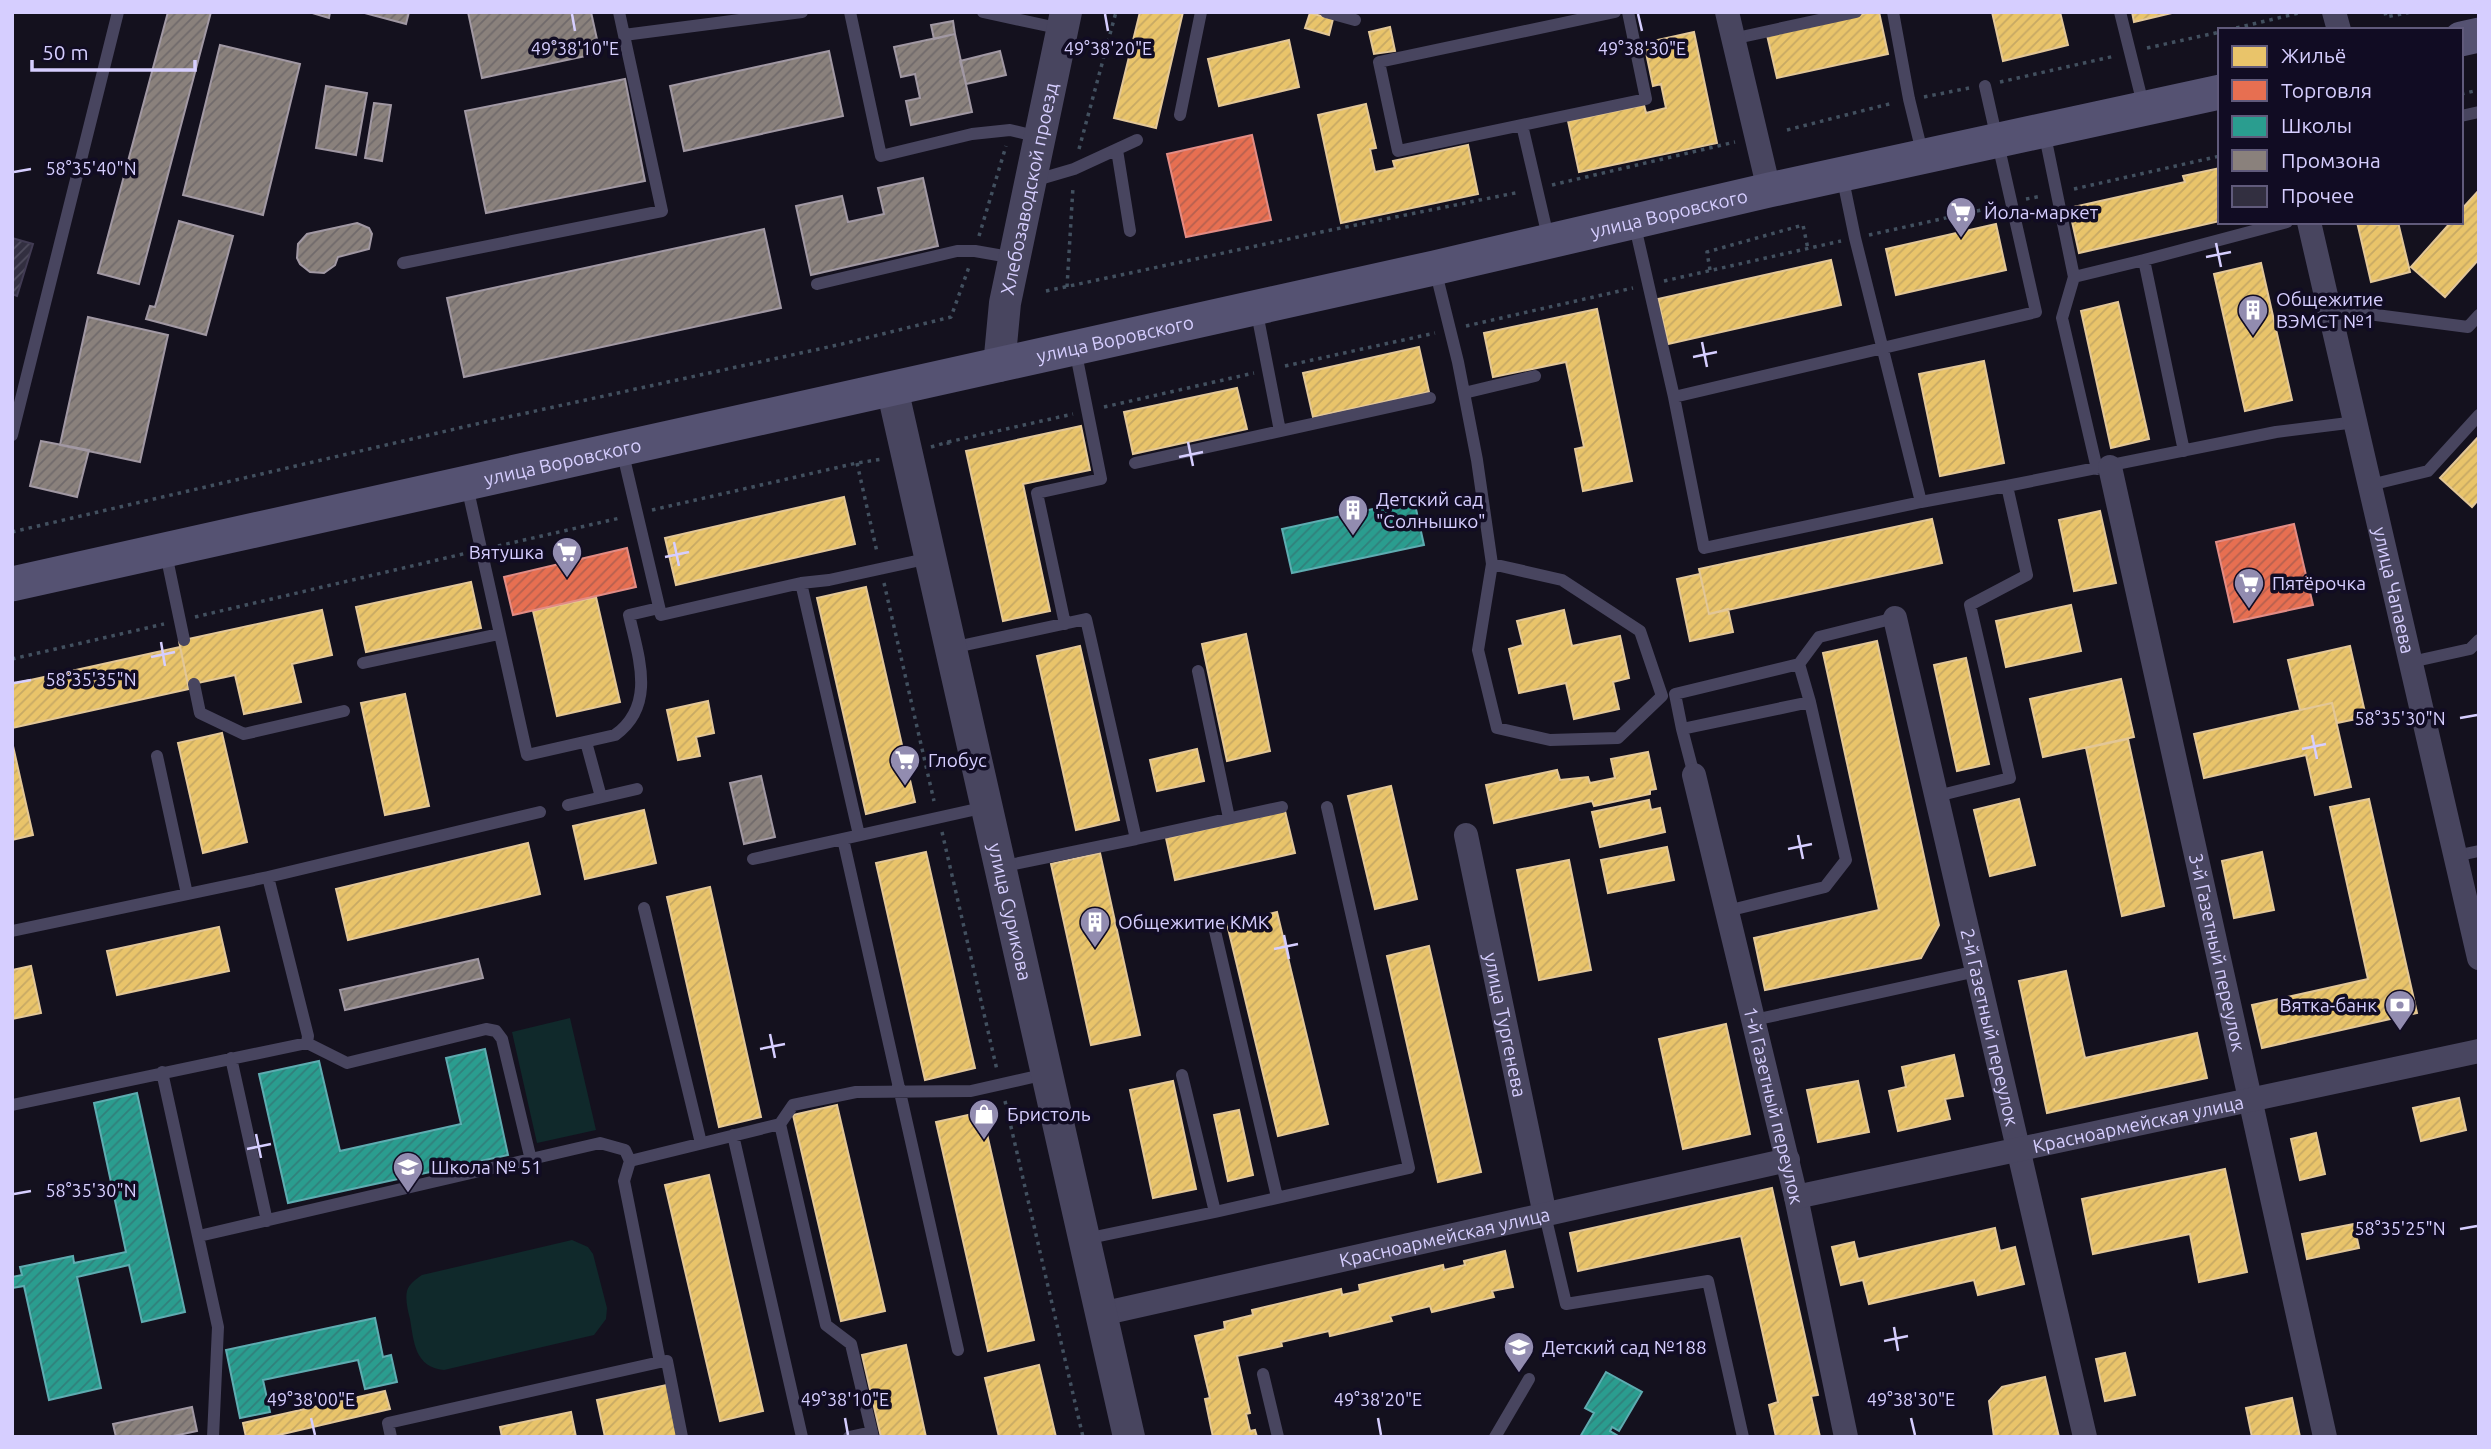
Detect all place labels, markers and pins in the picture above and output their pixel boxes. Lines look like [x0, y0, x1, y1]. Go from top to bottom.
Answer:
supermarket icon: Йола-маркет [1944, 195, 1978, 239]
place label: Йола-маркет [1984, 201, 2099, 223]
place label: Общежитие ВЭМСТ №1 [2276, 288, 2383, 332]
building icon: Общежитие ВЭМСТ №1 [2236, 293, 2270, 337]
place label: Детский сад "Солнышко" [1376, 488, 1486, 532]
building icon: Детский сад "Солнышко" [1336, 493, 1370, 537]
supermarket icon: Вятушка [550, 535, 584, 579]
place label: Вятушка [469, 541, 544, 563]
supermarket icon: Пятёрочка [2232, 566, 2266, 610]
place label: Пятёрочка [2272, 572, 2366, 594]
supermarket icon: Глобус [888, 743, 922, 787]
place label: Глобус [928, 749, 987, 771]
building icon: Общежитие КМК [1078, 905, 1112, 949]
place label: Общежитие КМК [1118, 911, 1270, 933]
bank icon: Вятка-банк [2383, 988, 2417, 1032]
place label: Вятка-банк [2279, 994, 2377, 1016]
shop icon: Бристоль [967, 1097, 1001, 1141]
place label: Бристоль [1007, 1103, 1091, 1125]
school or university icon: Школа № 51 [391, 1150, 425, 1194]
place label: Школа № 51 [431, 1156, 542, 1178]
school or university icon: Детский сад №188 [1502, 1330, 1536, 1374]
place label: Детский сад №188 [1542, 1336, 1707, 1358]

